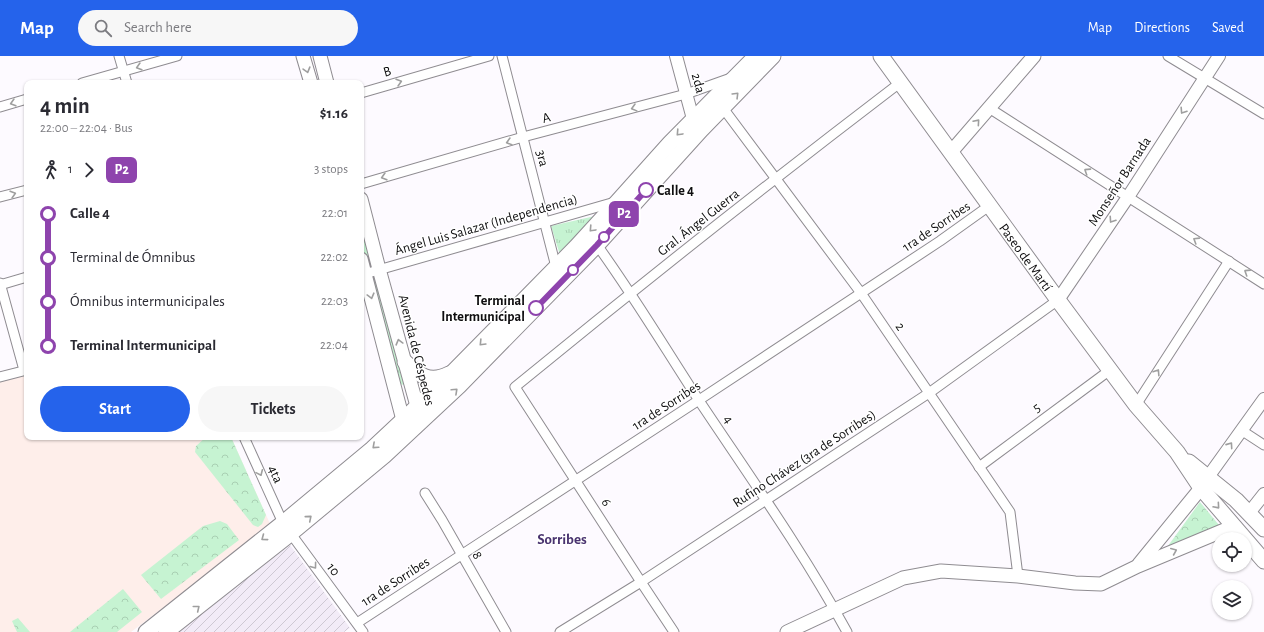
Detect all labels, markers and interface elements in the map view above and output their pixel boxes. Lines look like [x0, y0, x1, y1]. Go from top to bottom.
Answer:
search box [78, 10, 358, 46]
icon: search [92, 17, 114, 39]
text: Map [20, 19, 54, 38]
text: Search here [124, 20, 192, 35]
text: Map [1088, 21, 1112, 35]
text: Directions [1134, 21, 1190, 35]
text: Saved [1212, 21, 1244, 35]
one-way arrow [136, 62, 142, 70]
street label: B [382, 64, 393, 80]
one-way arrow [302, 66, 311, 73]
street label: 2da [689, 72, 708, 95]
one-way arrow [395, 78, 402, 87]
one-way arrow [731, 92, 739, 100]
text: 4 min [40, 95, 90, 117]
one-way arrow [10, 98, 17, 107]
one-way arrow [631, 103, 638, 112]
text: $1.16 [320, 106, 348, 121]
one-way arrow [1181, 106, 1188, 113]
street label: A [541, 110, 552, 126]
one-way arrow [972, 119, 979, 127]
text: 22:00 – 22:04 · Bus [40, 122, 133, 135]
one-way arrow [677, 128, 684, 136]
street label: Monseñor Barnada [1086, 134, 1154, 229]
one-way arrow [506, 137, 513, 146]
street label: 3ra [533, 148, 551, 169]
icon: walk [40, 159, 62, 181]
icon: forward [78, 159, 100, 181]
text: 1 [68, 163, 72, 176]
text: P2 [114, 163, 129, 177]
text: 3 stops [314, 163, 348, 176]
one-way arrow [1084, 168, 1091, 175]
one-way arrow [380, 172, 387, 181]
marker: Calle 4 [638, 182, 654, 198]
street label: Gral. Ángel Guerra [653, 184, 742, 259]
place label: Calle 4 [657, 184, 694, 198]
street label: Ángel Luis Salazar (Independencia) [392, 189, 579, 258]
one-way arrow [10, 190, 17, 199]
street label: 1ra de Sorribes [900, 199, 973, 255]
line badge: P2 [606, 201, 642, 227]
text: Calle 4 [70, 206, 110, 221]
text: 22:01 [322, 207, 348, 220]
text: P2 [617, 207, 631, 221]
one-way arrow [1110, 215, 1117, 222]
street label: Paseo de Martí [996, 221, 1055, 294]
one-way arrow [590, 225, 597, 232]
unlabelled marker [598, 231, 610, 243]
one-way arrow [1193, 237, 1200, 245]
text: Terminal de Ómnibus [70, 250, 195, 265]
text: 22:02 [320, 251, 348, 264]
unlabelled marker [567, 264, 579, 276]
one-way arrow [1244, 269, 1251, 277]
one-way arrow [367, 293, 375, 299]
street label: Avenida de Céspedes [395, 293, 437, 407]
text: Ómnibus intermunicipales [70, 294, 225, 309]
place label: Terminal Intermunicipal [441, 294, 525, 324]
text: 22:03 [321, 295, 348, 308]
marker: Terminal Intermunicipal [528, 300, 544, 316]
street label: 2 [893, 320, 908, 333]
text: Terminal Intermunicipal [70, 338, 216, 353]
one-way arrow [479, 338, 487, 346]
text: 22:04 [320, 339, 348, 352]
one-way arrow [395, 339, 404, 346]
one-way arrow [1153, 369, 1160, 376]
street label: 1ra de Sorribes [630, 379, 703, 433]
button: Start [40, 386, 190, 432]
button: Tickets [198, 386, 348, 432]
one-way arrow [450, 388, 458, 396]
street label: 5 [1030, 400, 1043, 415]
street label: Rufino Chávez (3ra de Sorribes) [731, 407, 879, 510]
street label: 4 [720, 413, 736, 426]
one-way arrow [372, 441, 379, 448]
one-way arrow [1225, 442, 1233, 449]
street label: 4ta [265, 463, 285, 486]
one-way arrow [255, 468, 263, 476]
street label: 6 [598, 496, 614, 509]
one-way arrow [1212, 502, 1219, 509]
one-way arrow [305, 515, 312, 522]
district label: Sorribes [537, 532, 587, 547]
map controls [1212, 532, 1252, 620]
button: locate [1212, 532, 1252, 572]
one-way arrow [261, 533, 268, 540]
one-way arrow [1169, 548, 1177, 556]
street label: 8 [469, 549, 485, 562]
street label: 1ra de Sorribes [359, 555, 432, 609]
street label: 10 [324, 561, 342, 579]
one-way arrow [309, 562, 317, 569]
button: layers [1212, 580, 1252, 620]
one-way arrow [192, 605, 199, 612]

